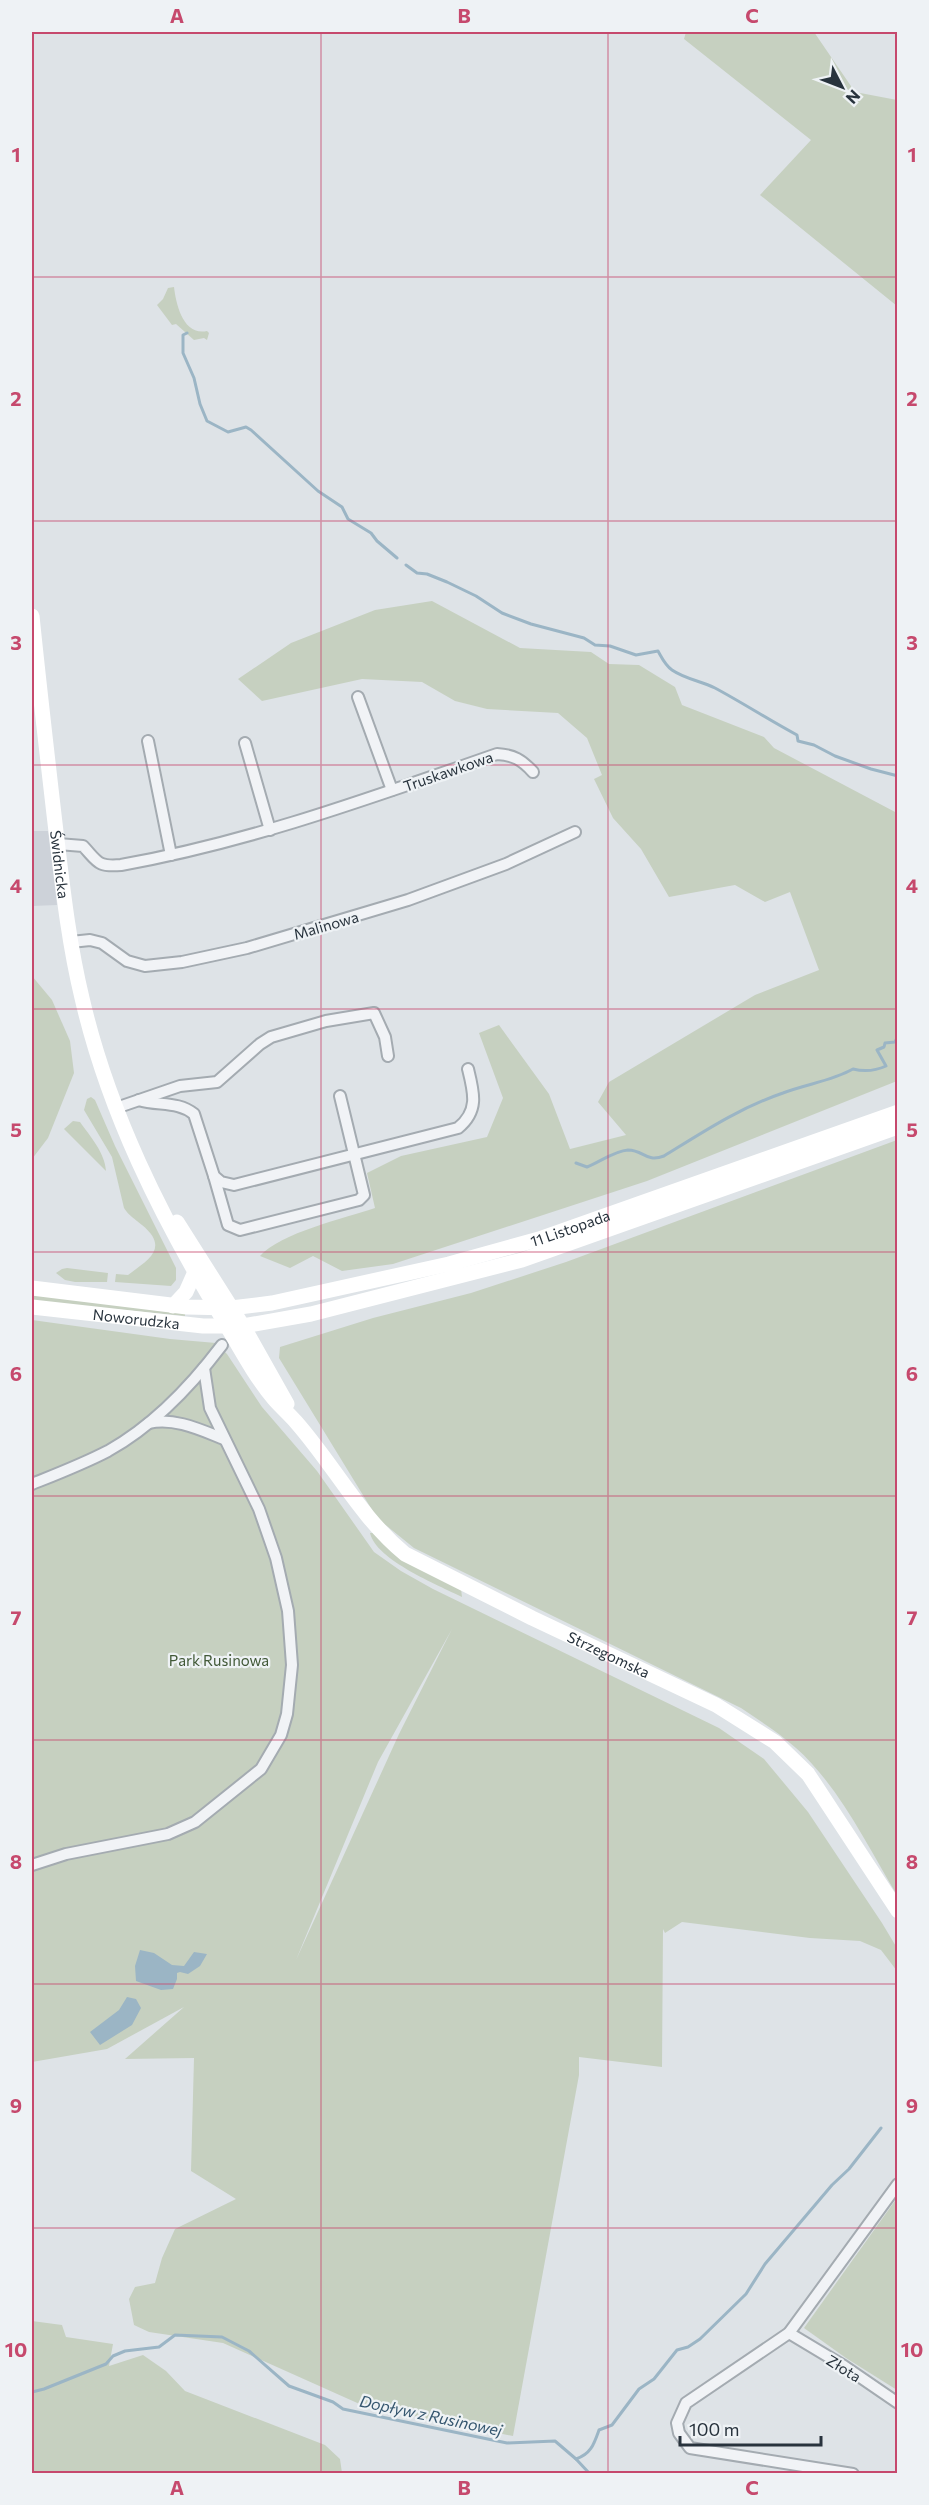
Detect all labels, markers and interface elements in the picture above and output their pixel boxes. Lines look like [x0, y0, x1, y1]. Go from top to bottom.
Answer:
text: A [170, 3, 184, 27]
text: B [457, 3, 471, 27]
text: C [745, 3, 759, 27]
north arrow [812, 57, 872, 117]
text: N [842, 87, 865, 108]
text: 1 [11, 142, 21, 166]
text: 1 [907, 142, 917, 166]
text: 2 [10, 386, 22, 410]
text: 2 [906, 386, 918, 410]
text: 3 [10, 630, 22, 654]
text: 3 [906, 630, 918, 654]
street label: Truskawkowa [401, 747, 495, 795]
street label: Świdnicka [47, 829, 73, 900]
text: 4 [10, 873, 22, 897]
text: 4 [906, 873, 918, 897]
street label: Malinowa [291, 907, 361, 943]
text: 5 [10, 1117, 22, 1141]
text: 5 [906, 1117, 918, 1141]
street label: 11 Listopada [528, 1206, 612, 1250]
street label: Noworudzka [92, 1305, 181, 1332]
text: 6 [10, 1361, 22, 1385]
text: 6 [906, 1361, 918, 1385]
text: 7 [11, 1605, 22, 1629]
text: 7 [907, 1605, 918, 1629]
street label: Strzegomska [565, 1627, 653, 1681]
park label: Park Rusinowa [169, 1651, 269, 1669]
text: 8 [10, 1849, 22, 1873]
text: 8 [906, 1849, 918, 1873]
text: 9 [10, 2093, 22, 2117]
text: 9 [906, 2093, 918, 2117]
text: 10 [5, 2337, 27, 2361]
text: 10 [901, 2337, 923, 2361]
street label: Złota [823, 2350, 865, 2386]
water label: Dopływ z Rusinowej [358, 2391, 505, 2440]
scale bar [680, 2409, 821, 2447]
text: 100 m [689, 2418, 739, 2440]
text: A [170, 2475, 184, 2499]
text: B [457, 2475, 471, 2499]
text: C [745, 2475, 759, 2499]

